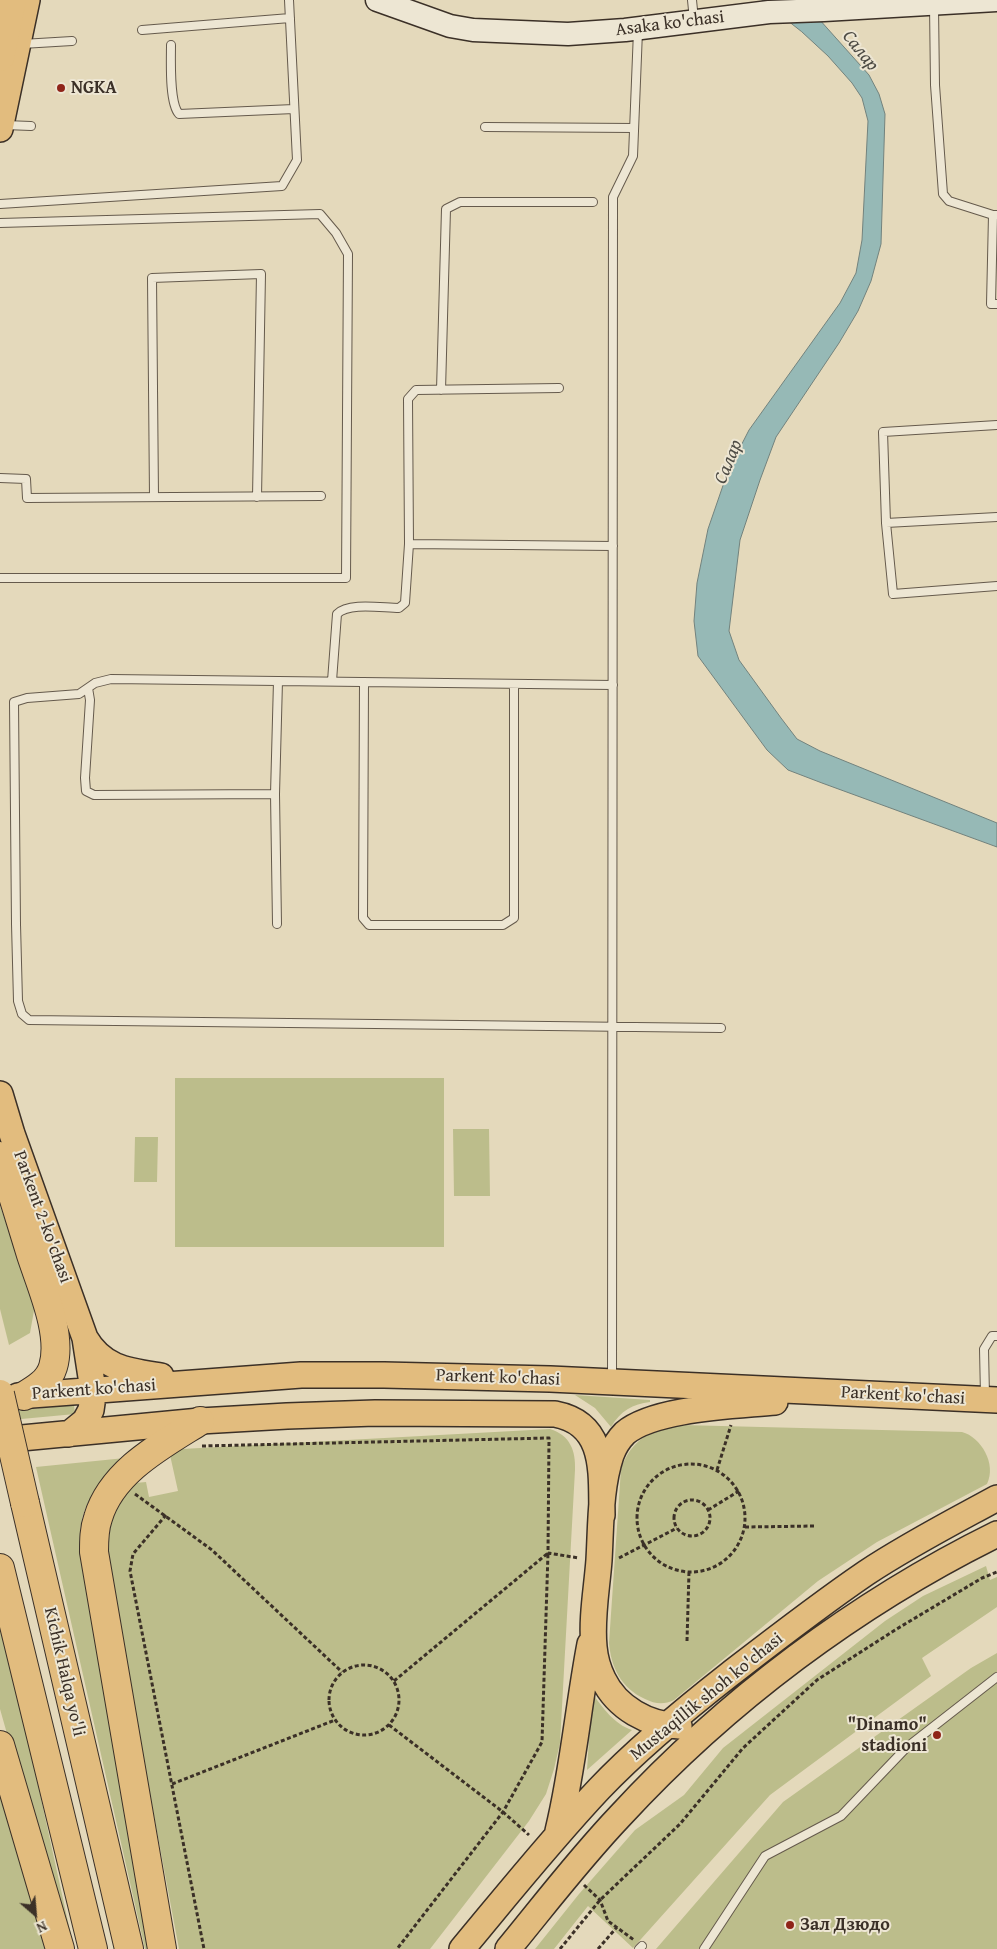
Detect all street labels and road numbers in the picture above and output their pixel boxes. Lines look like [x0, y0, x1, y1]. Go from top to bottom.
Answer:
street label: Asaka ko'chasi [614, 7, 726, 41]
street label: Parkent 2-ko'chasi [8, 1148, 76, 1286]
street label: Parkent ko'chasi [435, 1365, 561, 1391]
street label: Parkent ko'chasi [31, 1375, 157, 1405]
street label: Parkent ko'chasi [840, 1382, 966, 1410]
street label: Kichik Halqa yo'li [39, 1605, 89, 1739]
street label: Mustaqillik shoh ko'chasi [626, 1629, 788, 1765]

